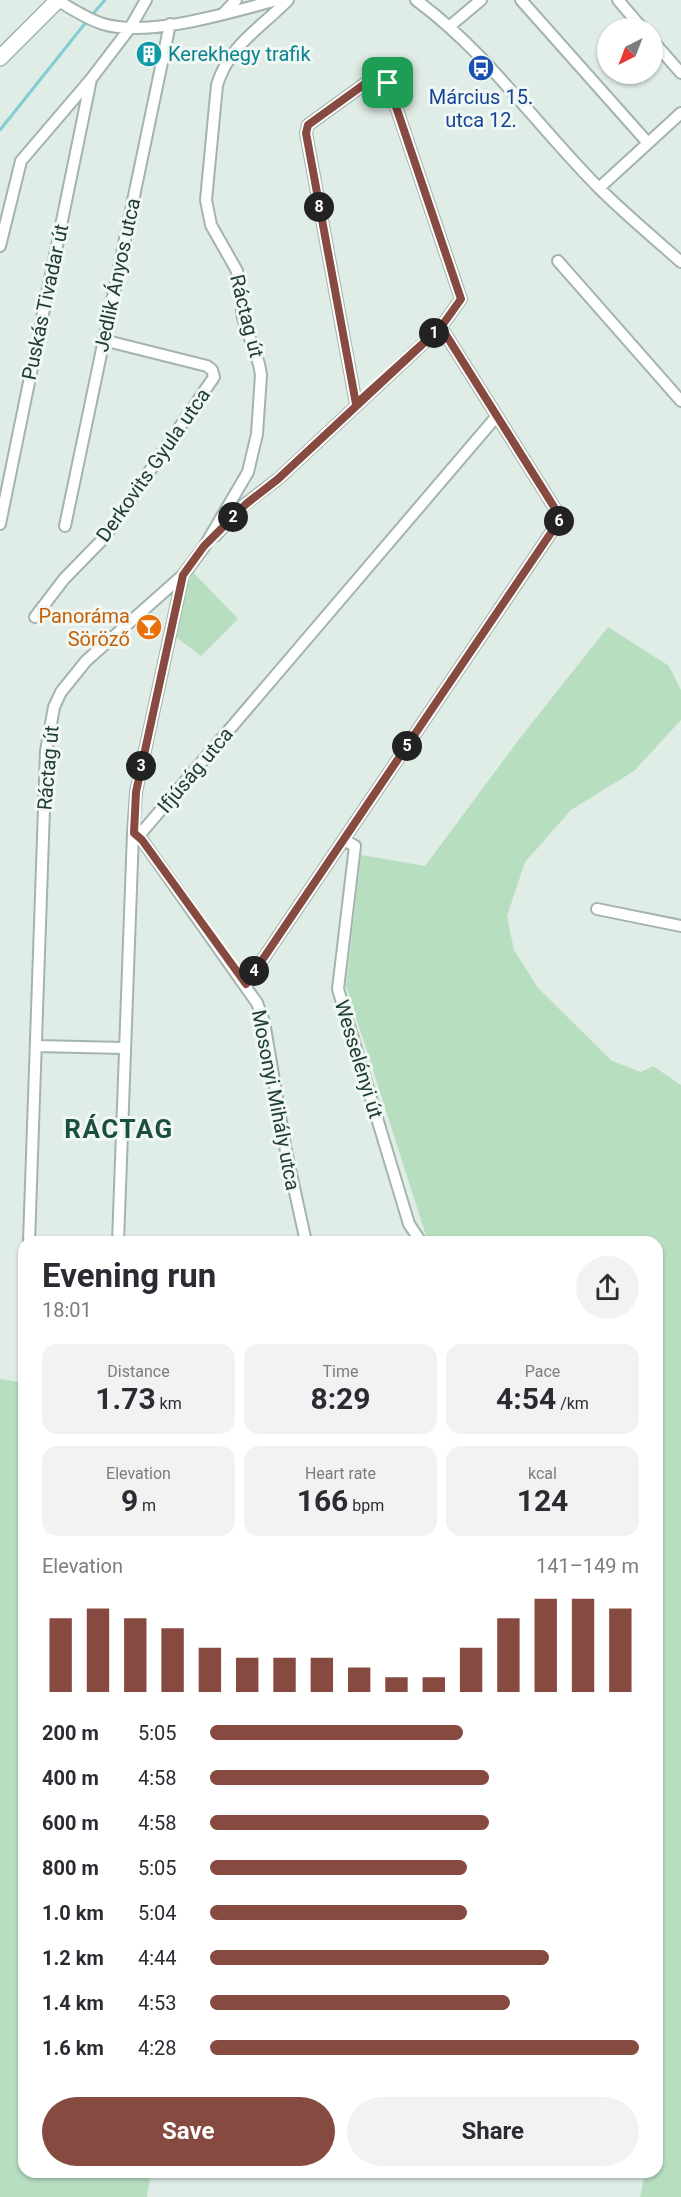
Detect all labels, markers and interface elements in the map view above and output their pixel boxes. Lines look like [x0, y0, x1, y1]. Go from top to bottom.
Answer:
north arrow [597, 18, 663, 84]
map controls [597, 18, 663, 84]
building icon: Kerekhegy trafik [134, 39, 164, 69]
place label: Kerekhegy trafik [168, 42, 311, 66]
bus stop icon: Március 15. utca 12. [466, 53, 496, 83]
pin [362, 57, 413, 108]
icon: arrive [371, 66, 404, 99]
place label: Március 15. utca 12. [429, 85, 533, 132]
pin: 8 [304, 192, 334, 222]
street label: Jedlik Ányos utca [89, 196, 145, 354]
text: 8 [314, 197, 324, 216]
street label: Puskás Tivadar út [17, 222, 73, 382]
street label: Ráctag út [225, 272, 269, 360]
pin: 1 [419, 318, 449, 348]
text: 1 [429, 323, 439, 342]
street label: Derkovits Gyula utca [91, 384, 215, 546]
pin: 2 [218, 502, 248, 532]
pin: 6 [544, 506, 574, 536]
text: 2 [228, 507, 238, 526]
text: 6 [554, 511, 564, 530]
place label: Panoráma Söröző [38, 604, 130, 651]
bar icon: Panoráma Söröző [134, 612, 164, 642]
street label: Ifjúság utca [152, 722, 238, 818]
street label: Ráctag út [32, 725, 64, 811]
pin: 5 [392, 731, 422, 761]
text: 5 [402, 736, 412, 755]
pin: 3 [126, 751, 156, 781]
text: 3 [136, 756, 146, 775]
pin: 4 [239, 956, 269, 986]
text: 4 [249, 961, 259, 980]
street label: Wesselényi út [330, 997, 388, 1121]
street label: Mosonyi Mihály utca [247, 1008, 305, 1192]
district label: RÁCTAG [64, 1114, 174, 1144]
text: Evening run [42, 1256, 216, 1295]
button: share [576, 1256, 639, 1319]
text: 18:01 [42, 1298, 92, 1322]
text: Distance [107, 1362, 170, 1381]
text: Time [323, 1362, 358, 1381]
text: Pace [525, 1362, 560, 1381]
text: 1.73 [95, 1381, 156, 1416]
text: 8:29 [310, 1381, 371, 1416]
text: 4:54 [496, 1381, 556, 1416]
text: km [156, 1394, 182, 1413]
text: /km [556, 1394, 589, 1413]
text: Elevation [106, 1464, 171, 1483]
text: Heart rate [305, 1464, 376, 1483]
text: kcal [528, 1464, 557, 1483]
text: 9 [121, 1483, 138, 1518]
text: 166 [297, 1483, 348, 1518]
text: 124 [517, 1483, 568, 1518]
text: m [138, 1496, 156, 1515]
text: bpm [348, 1496, 384, 1515]
text: Elevation [42, 1554, 123, 1578]
text: 141–149 m [536, 1554, 639, 1578]
text: 200 m [42, 1721, 99, 1745]
text: 5:05 [138, 1721, 177, 1745]
text: 400 m [42, 1766, 99, 1790]
text: 4:58 [138, 1766, 177, 1790]
text: 600 m [42, 1811, 99, 1835]
text: 4:58 [138, 1811, 177, 1835]
text: 800 m [42, 1856, 99, 1880]
text: 5:05 [138, 1856, 177, 1880]
text: 1.0 km [42, 1901, 104, 1925]
text: 5:04 [138, 1901, 177, 1925]
text: 1.2 km [42, 1946, 104, 1970]
text: 4:44 [138, 1946, 177, 1970]
text: 1.4 km [42, 1991, 104, 2015]
text: 4:53 [138, 1991, 177, 2015]
text: 1.6 km [42, 2036, 104, 2060]
text: 4:28 [138, 2036, 177, 2060]
button: Save [42, 2097, 335, 2166]
button: Share [347, 2097, 639, 2166]

